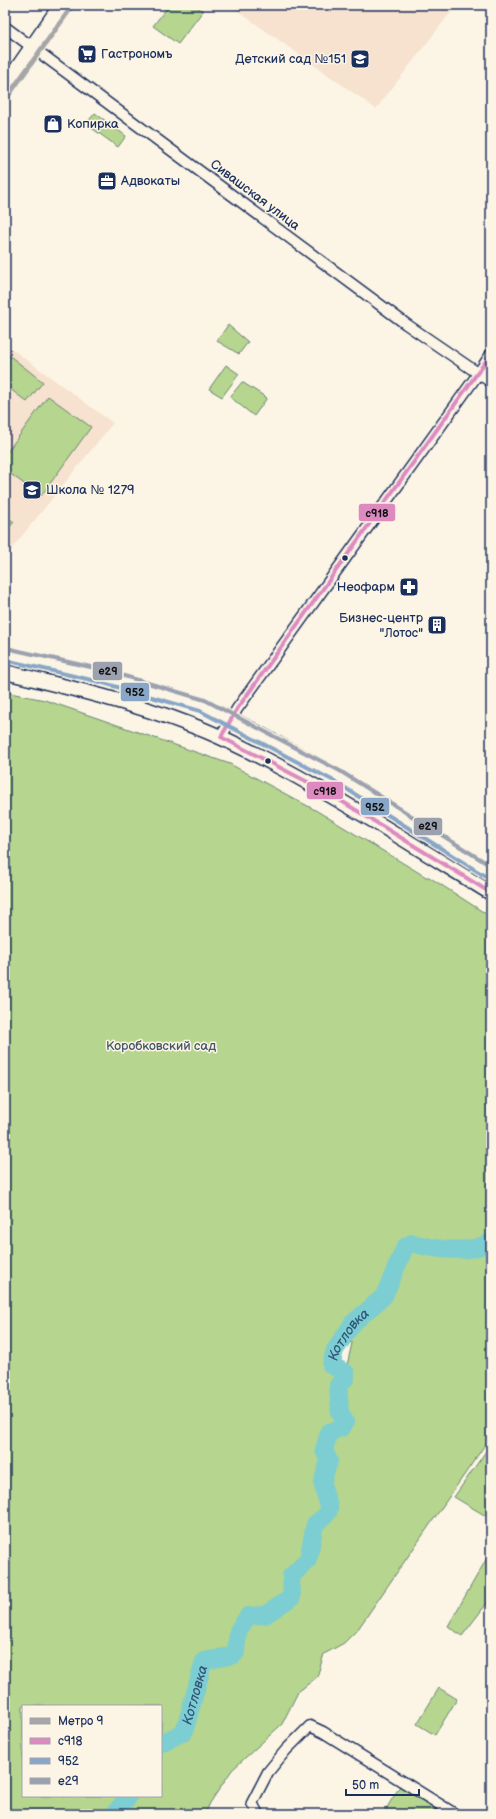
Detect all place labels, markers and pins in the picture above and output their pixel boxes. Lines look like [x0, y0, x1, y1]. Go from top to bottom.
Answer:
supermarket icon: Гастрономъ [76, 43, 98, 65]
place label: Гастрономъ [101, 46, 173, 62]
school or university icon: Детский сад №151 [349, 48, 371, 70]
place label: Детский сад №151 [235, 51, 346, 67]
shop icon: Копирка [42, 113, 64, 135]
place label: Копирка [67, 116, 119, 132]
office icon: Адвокаты [96, 170, 118, 192]
place label: Адвокаты [120, 173, 180, 189]
school or university icon: Школа № 1279 [21, 479, 43, 501]
place label: Школа № 1279 [46, 482, 135, 498]
unlabelled marker [340, 553, 350, 563]
pharmacy icon: Неофарм [398, 576, 420, 598]
place label: Неофарм [337, 579, 395, 595]
place label: Бизнес-центр "Лотос" [339, 610, 424, 641]
building icon: Бизнес-центр "Лотос" [426, 614, 448, 636]
unlabelled marker [263, 756, 273, 766]

